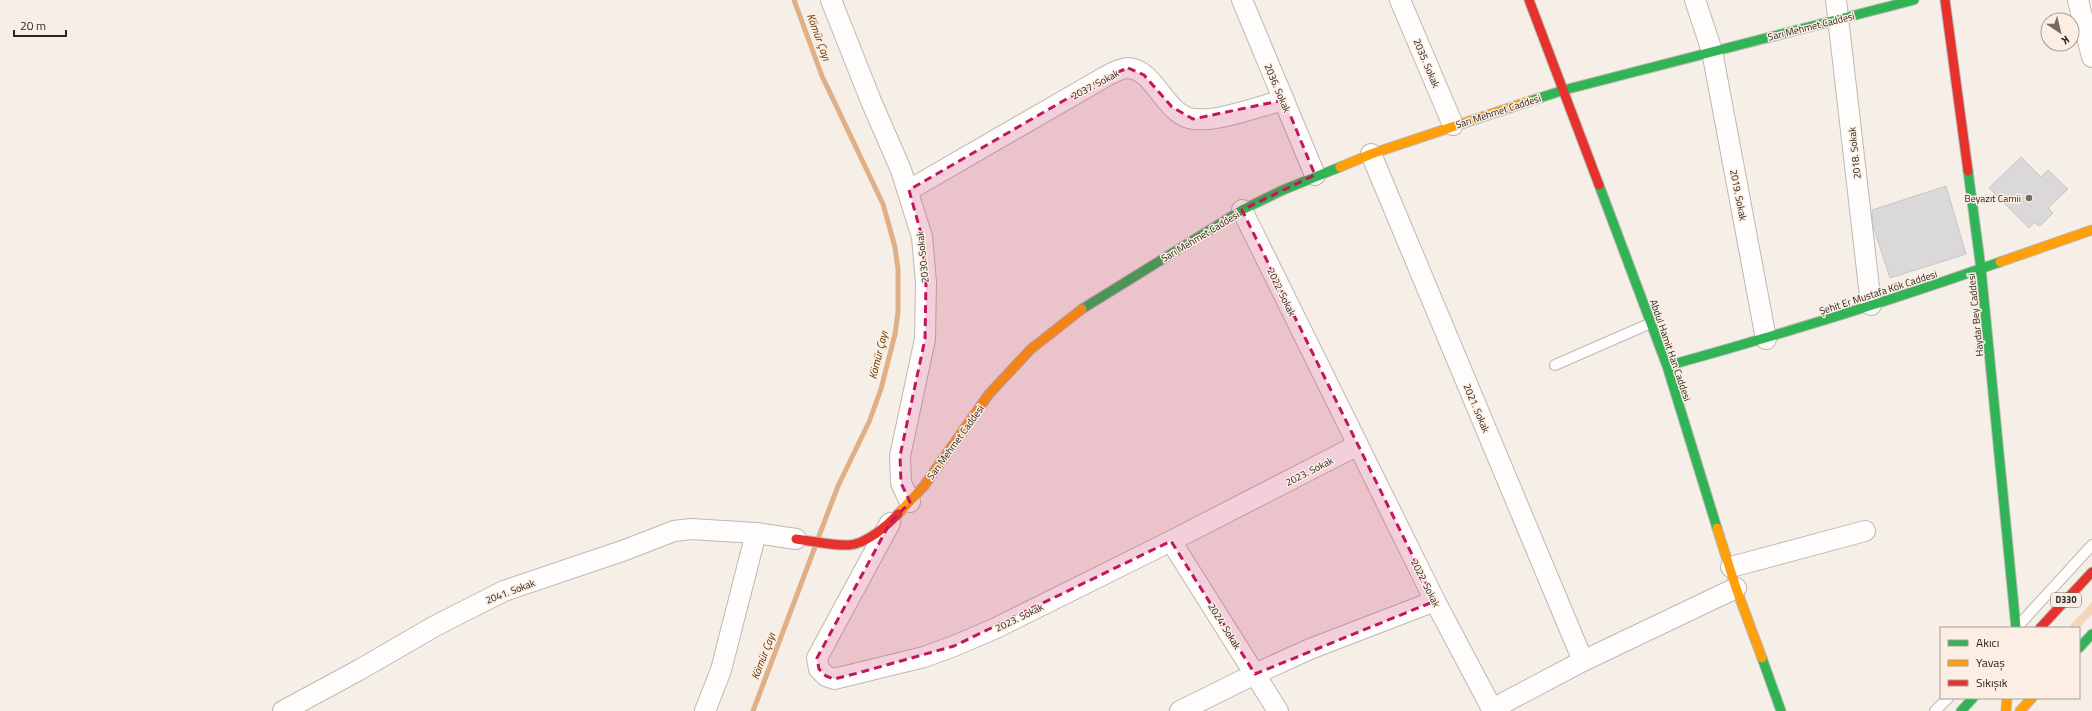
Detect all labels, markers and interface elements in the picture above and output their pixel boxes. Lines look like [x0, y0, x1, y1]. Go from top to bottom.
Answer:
street label: Sarı Mehmet Caddesi [1766, 8, 1856, 45]
water label: Kömür Çayı [803, 11, 835, 63]
scale bar [14, 12, 66, 38]
north arrow [2040, 12, 2080, 52]
text: 20 m [20, 16, 46, 35]
text: K [2058, 32, 2073, 49]
street label: 2035. Sokak [1409, 36, 1444, 90]
street label: 2036. Sokak [1260, 61, 1295, 115]
street label: 2037. Sokak [1069, 66, 1122, 103]
street label: Sarı Mehmet Caddesi [1453, 91, 1543, 132]
street label: 2018. Sokak [1844, 126, 1865, 180]
street label: 2019. Sokak [1726, 168, 1751, 222]
place label: Beyazıt Camii [1964, 191, 2021, 206]
marker: Beyazıt Camii [2024, 193, 2034, 203]
street label: Sarı Mehmet Caddesi [1158, 207, 1242, 266]
street label: 2030. Sokak [912, 230, 933, 284]
street label: 2022. Sokak [1263, 266, 1300, 319]
street label: Şehit Er Mustafa Kök Caddesi [1817, 266, 1939, 319]
street label: Haydar Bey Caddesi [1964, 273, 1987, 357]
street label: Abdul Hamit Han Caddesi [1646, 297, 1695, 403]
water label: Kömür Çayı [864, 329, 892, 381]
street label: 2021. Sokak [1459, 381, 1494, 435]
street label: Sarı Mehmet Caddesi [923, 402, 988, 483]
street label: 2023. Sokak [1283, 453, 1336, 490]
street label: 2022. Sokak [1407, 557, 1444, 610]
street label: 2041. Sokak [483, 575, 537, 608]
road number: D330 [2051, 593, 2081, 607]
street label: 2023. Sokak [993, 599, 1046, 636]
street label: 2024. Sokak [1204, 600, 1245, 652]
legend [1940, 627, 2080, 699]
water label: Kömür Çayı [747, 630, 780, 682]
text: Akıcı [1976, 633, 1999, 652]
text: Yavaş [1976, 653, 2005, 672]
text: Sıkışık [1976, 673, 2008, 692]

